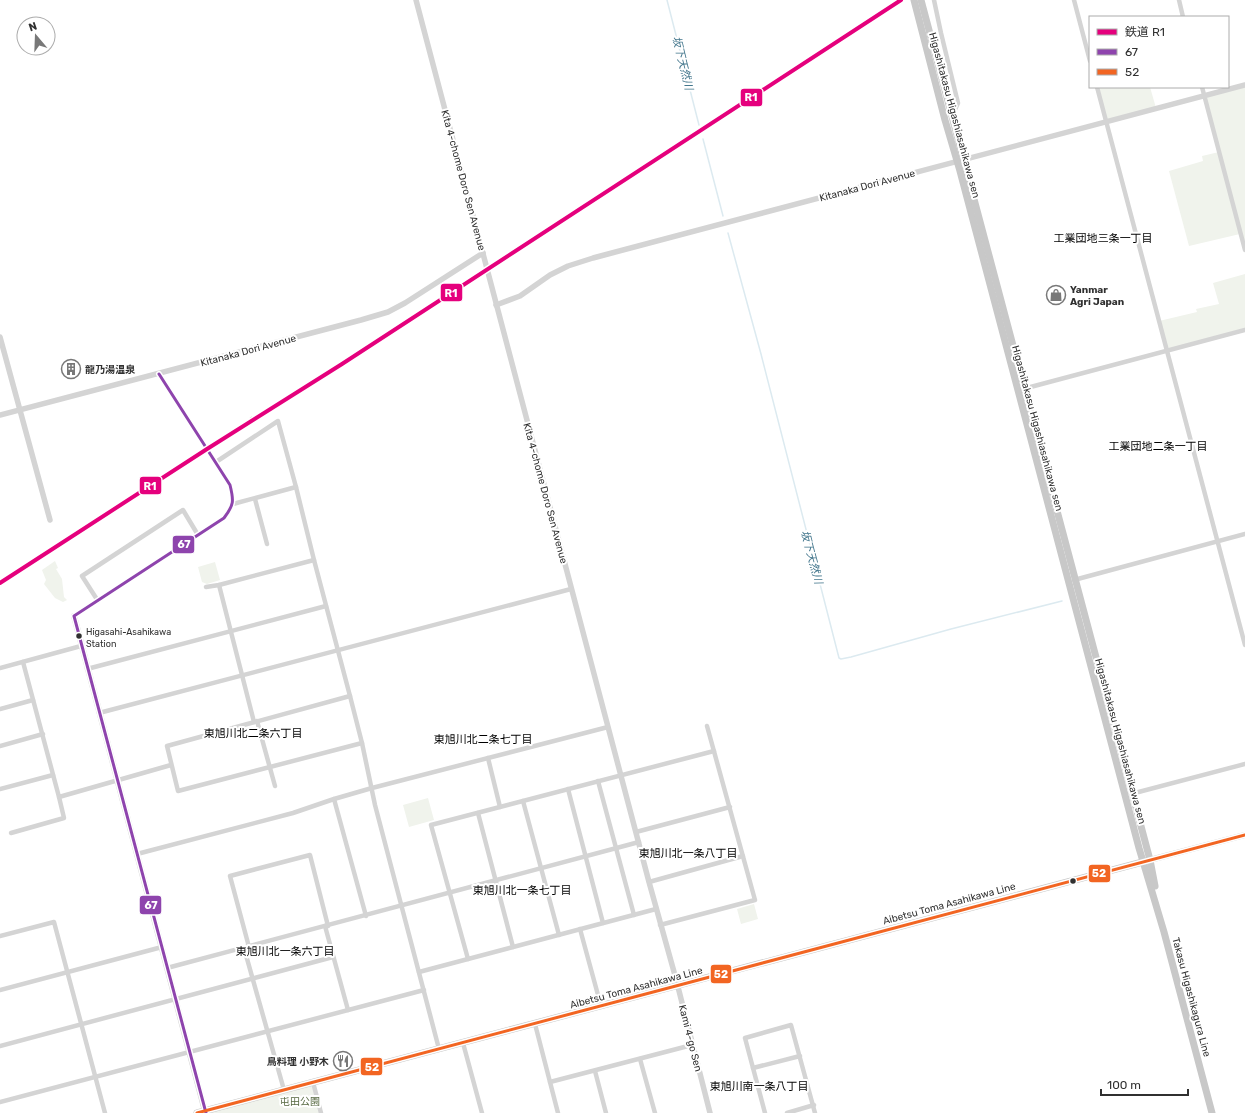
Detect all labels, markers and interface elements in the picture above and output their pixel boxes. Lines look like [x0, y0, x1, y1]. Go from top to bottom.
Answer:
north arrow [16, 16, 56, 56]
legend [1089, 16, 1229, 88]
text: N [27, 20, 39, 34]
text: 鉄道 R1 [1125, 25, 1165, 39]
street label: Higashitakasu Higashiasahikawa sen [926, 31, 982, 199]
water label: 坂下天然川 [670, 35, 696, 92]
text: 67 [1125, 45, 1138, 59]
text: 52 [1125, 65, 1139, 79]
line badge: R1 [740, 88, 763, 107]
text: R1 [744, 91, 758, 104]
street label: Kita 4-chome Doro Sen Avenue [438, 109, 488, 252]
street label: Kitanaka Dori Avenue [818, 167, 917, 205]
district label: 工業団地三条一丁目 [1054, 232, 1153, 245]
line badge: R1 [440, 283, 463, 302]
shop icon: Yanmar Agri Japan [1045, 284, 1067, 306]
place label: Yanmar Agri Japan [1070, 284, 1124, 308]
text: R1 [444, 287, 458, 300]
street label: Kitanaka Dori Avenue [199, 332, 298, 370]
street label: Higashitakasu Higashiasahikawa sen [1009, 344, 1065, 512]
building icon: 龍乃湯温泉 [60, 358, 82, 380]
place label: 龍乃湯温泉 [85, 364, 136, 376]
street label: Kita 4-chome Doro Sen Avenue [520, 422, 570, 565]
district label: 工業団地二条一丁目 [1109, 440, 1208, 453]
line badge: R1 [139, 476, 162, 495]
text: R1 [143, 480, 157, 493]
water label: 坂下天然川 [798, 529, 825, 586]
line badge: 67 [172, 535, 195, 554]
text: 67 [177, 538, 191, 551]
place label: Higasahi-Asahikawa Station [86, 627, 171, 649]
marker: Higasahi-Asahikawa Station [74, 631, 84, 641]
street label: Higashitakasu Higashiasahikawa sen [1092, 657, 1148, 825]
district label: 東旭川北二条六丁目 [204, 727, 303, 740]
district label: 東旭川北二条七丁目 [434, 733, 533, 746]
district label: 東旭川北一条八丁目 [639, 847, 738, 860]
line badge: 52 [1088, 864, 1111, 883]
text: 52 [1092, 867, 1106, 880]
unlabelled marker [1068, 876, 1078, 886]
street label: Aibetsu Toma Asahikawa Line [882, 880, 1017, 927]
district label: 東旭川北一条七丁目 [473, 884, 572, 897]
line badge: 67 [139, 895, 162, 915]
text: 67 [144, 899, 158, 912]
street label: Takasu Higashikagura Line [1169, 936, 1213, 1059]
district label: 東旭川北一条六丁目 [236, 945, 335, 958]
street label: Aibetsu Toma Asahikawa Line [569, 964, 704, 1011]
line badge: 52 [710, 964, 732, 984]
text: 52 [714, 968, 728, 981]
street label: Kami 4-go Sen [676, 1004, 704, 1073]
restaurant icon: 鳥料理 小野木 [332, 1050, 354, 1072]
place label: 鳥料理 小野木 [267, 1056, 329, 1068]
line badge: 52 [360, 1057, 383, 1076]
text: 52 [365, 1061, 379, 1074]
scale bar [1101, 1071, 1188, 1097]
text: 100 m [1107, 1078, 1141, 1092]
district label: 東旭川南一条八丁目 [710, 1080, 809, 1093]
park label: 屯田公園 [280, 1096, 320, 1108]

